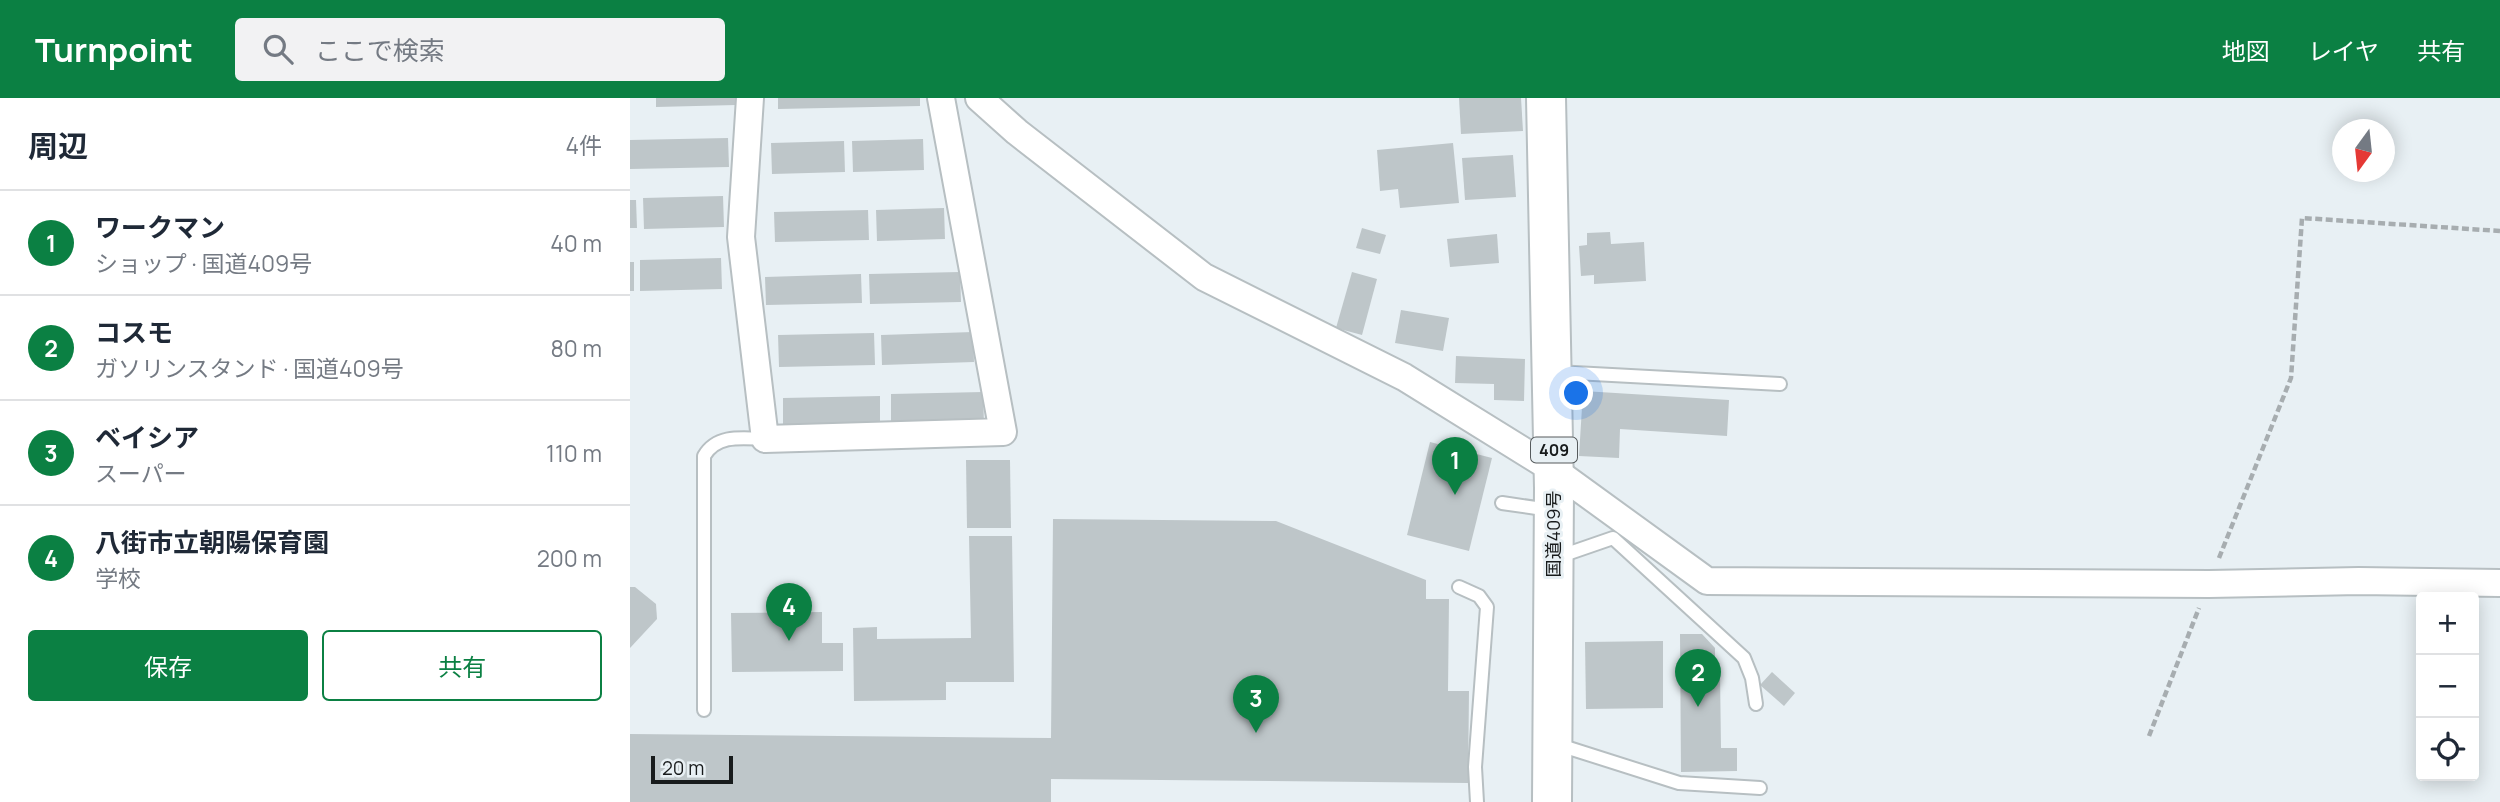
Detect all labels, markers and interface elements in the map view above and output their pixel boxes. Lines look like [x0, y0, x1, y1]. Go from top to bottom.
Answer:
search box [235, 18, 725, 81]
text: Turnpoint [35, 27, 193, 72]
icon: search [259, 30, 297, 68]
text: ここで検索 [315, 32, 445, 68]
text: 地図 [2222, 34, 2270, 67]
text: レイヤ [2308, 34, 2379, 67]
text: 共有 [2417, 34, 2465, 67]
north arrow [2332, 119, 2395, 182]
text: 周辺 [28, 125, 88, 166]
text: 4件 [565, 129, 602, 161]
text: ワークマン [95, 209, 225, 245]
text: 1 [46, 227, 56, 259]
text: 40 m [550, 227, 602, 259]
text: ショップ · 国道409号 [95, 247, 312, 279]
text: コスモ [95, 314, 173, 350]
text: 2 [44, 332, 58, 364]
text: 80 m [551, 332, 602, 364]
text: ガソリンスタンド · 国道409号 [95, 352, 404, 384]
your location [1559, 376, 1593, 410]
text: ベイシア [95, 419, 199, 455]
text: 3 [44, 437, 58, 469]
text: 110 m [546, 437, 602, 469]
pin: 1 [1432, 437, 1478, 495]
road number: 409 [1531, 438, 1577, 462]
text: スーパー [95, 457, 187, 489]
street label: 国道409号 [1541, 491, 1565, 577]
text: 八街市立朝陽保育園 [95, 524, 329, 560]
text: 4 [44, 542, 58, 574]
text: 200 m [537, 542, 602, 574]
text: 学校 [95, 562, 141, 594]
pin: 4 [766, 583, 812, 641]
map controls [2416, 592, 2479, 781]
button: + [2416, 592, 2479, 655]
button: 保存 [28, 630, 308, 701]
button: 共有 [322, 630, 602, 701]
pin: 2 [1675, 649, 1721, 707]
button: − [2416, 655, 2479, 718]
pin: 3 [1233, 675, 1279, 733]
button: locate [2416, 718, 2479, 781]
scale bar [651, 753, 733, 785]
text: 20 m [662, 755, 704, 781]

